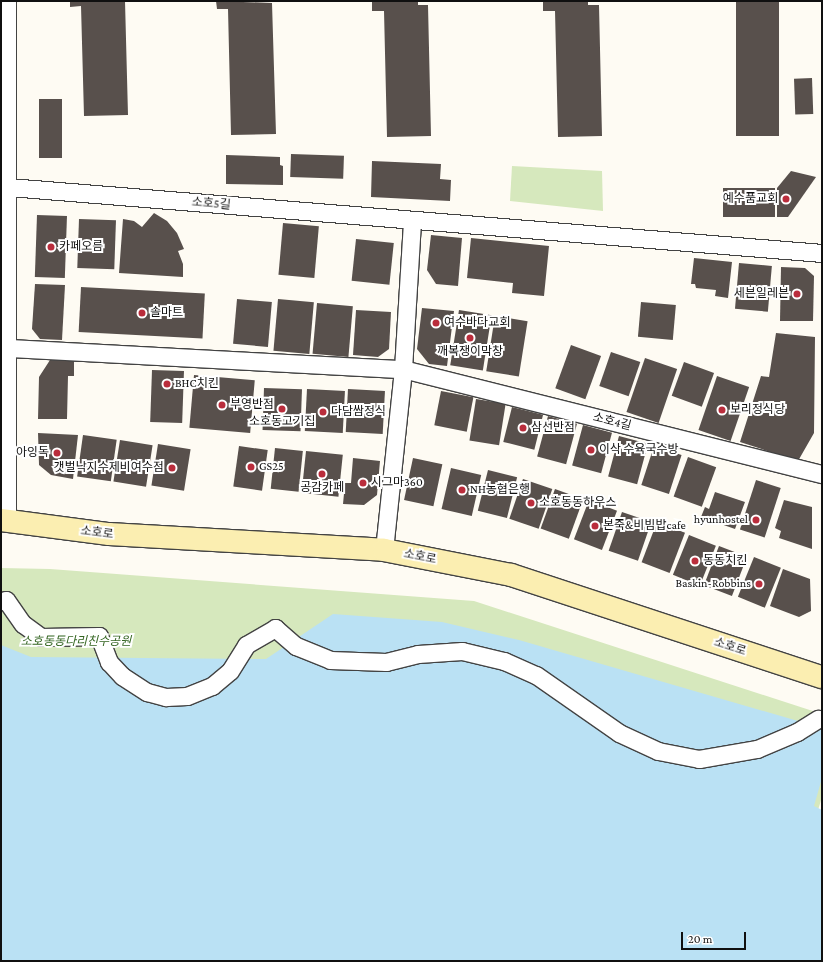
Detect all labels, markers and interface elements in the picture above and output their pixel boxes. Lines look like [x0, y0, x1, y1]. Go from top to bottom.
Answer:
place label: 예수품교회 [723, 192, 778, 206]
marker: 예수품교회 [781, 194, 791, 204]
street label: 소호5길 [191, 195, 231, 213]
place label: 카페오름 [59, 240, 103, 254]
marker: 카페오름 [46, 242, 56, 252]
place label: 세븐일레븐 [734, 287, 789, 301]
marker: 세븐일레븐 [792, 289, 802, 299]
place label: 솔마트 [150, 306, 183, 320]
marker: 솔마트 [137, 308, 147, 318]
place label: 여수바다교회 [444, 316, 510, 330]
marker: 여수바다교회 [431, 318, 441, 328]
marker: 깨복쟁이막창 [465, 333, 475, 343]
place label: 깨복쟁이막창 [437, 345, 503, 359]
place label: BHC치킨 [175, 377, 219, 391]
marker: BHC치킨 [162, 379, 172, 389]
place label: 부영반점 [230, 398, 274, 412]
marker: 부영반점 [217, 400, 227, 410]
place label: 보리정식당 [730, 403, 785, 417]
marker: 소호동고기집 [277, 404, 287, 414]
place label: 다담쌈정식 [331, 405, 386, 419]
marker: 보리정식당 [717, 405, 727, 415]
marker: 다담쌈정식 [318, 407, 328, 417]
street label: 소호4길 [591, 410, 633, 434]
place label: 소호동고기집 [249, 415, 315, 429]
place label: 삼선반점 [531, 421, 575, 435]
marker: 삼선반점 [518, 423, 528, 433]
place label: 이삭 수육국수방 [599, 443, 679, 457]
marker: 이삭 수육국수방 [586, 445, 596, 455]
place label: 아잉독 [16, 446, 49, 460]
marker: 아잉독 [52, 448, 62, 458]
place label: GS25 [259, 460, 284, 474]
place label: 갯벌낙지수제비여수점 [54, 461, 164, 475]
marker: GS25 [246, 462, 256, 472]
marker: 갯벌낙지수제비여수점 [167, 463, 177, 473]
marker: 공감카페 [317, 469, 327, 479]
place label: 시그마360 [371, 476, 423, 490]
marker: 시그마360 [358, 478, 368, 488]
place label: 공감카페 [300, 481, 344, 495]
place label: NH농협은행 [470, 483, 530, 497]
marker: NH농협은행 [457, 485, 467, 495]
place label: 소호동동하우스 [539, 496, 616, 510]
marker: 소호동동하우스 [526, 498, 536, 508]
place label: hyunhostel [694, 513, 748, 527]
marker: hyunhostel [751, 515, 761, 525]
place label: 본죽&비빔밥cafe [603, 519, 686, 533]
marker: 본죽&비빔밥cafe [590, 521, 600, 531]
street label: 소호로 [80, 524, 114, 542]
street label: 소호로 [402, 547, 438, 567]
place label: 동동치킨 [703, 554, 747, 568]
marker: 동동치킨 [690, 556, 700, 566]
place label: Baskin-Robbins [675, 577, 751, 591]
marker: Baskin-Robbins [754, 579, 764, 589]
park label: 소호동동다리친수공원 [21, 635, 131, 649]
street label: 소호로 [712, 635, 748, 659]
scale bar [683, 924, 748, 950]
text: 20 m [688, 932, 712, 946]

